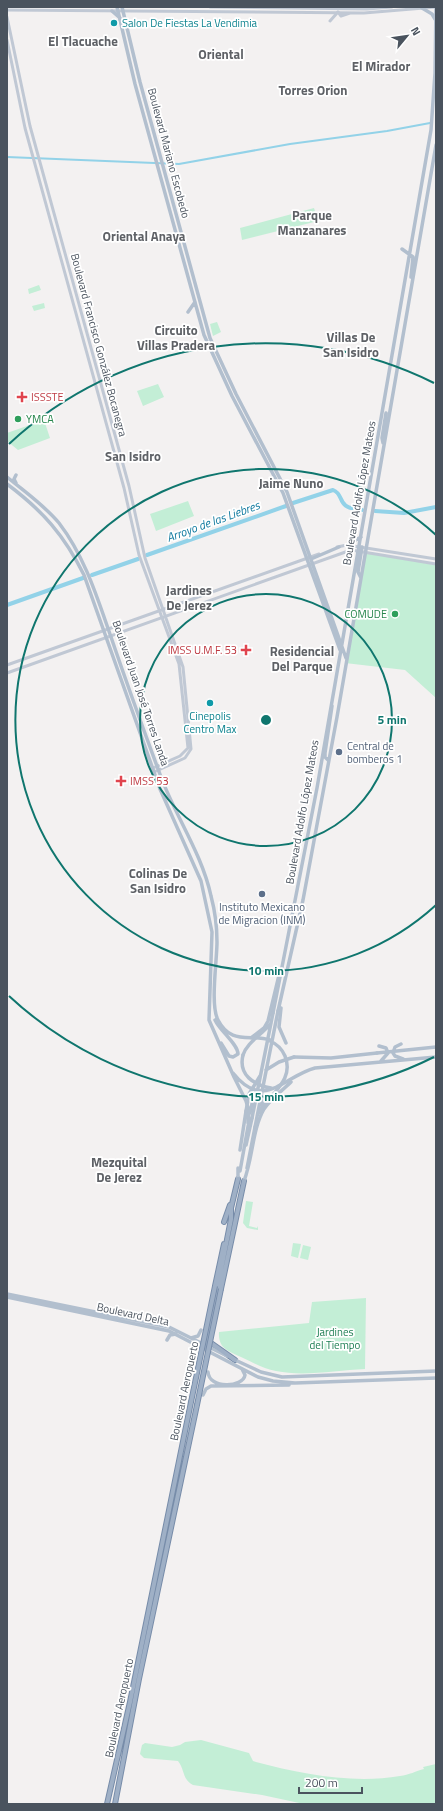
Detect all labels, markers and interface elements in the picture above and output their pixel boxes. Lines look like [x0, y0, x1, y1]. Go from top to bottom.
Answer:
place label: Salon De Fiestas La Vendimia [122, 15, 258, 31]
north arrow [387, 16, 427, 56]
marker: Salon De Fiestas La Vendimia [109, 18, 119, 28]
text: N [407, 24, 425, 38]
district label: El Tlacuache [48, 31, 118, 51]
district label: Oriental [198, 44, 244, 64]
district label: El Mirador [352, 56, 410, 76]
district label: Torres Orion [279, 80, 347, 100]
street label: Boulevard Mariano Escobedo [144, 86, 194, 220]
district label: Parque Manzanares [278, 205, 346, 240]
district label: Oriental Anaya [103, 226, 186, 246]
street label: Boulevard Francisco González Bocanegra [67, 252, 131, 439]
district label: Circuito Villas Pradera [137, 320, 215, 355]
district label: Villas De San Isidro [323, 327, 379, 362]
place label: ISSSTE [31, 389, 63, 405]
marker: ISSSTE [16, 391, 28, 403]
place label: YMCA [26, 411, 54, 427]
marker: YMCA [13, 414, 23, 424]
street label: Boulevard Adolfo López Mateos [338, 420, 380, 566]
district label: San Isidro [105, 446, 161, 466]
district label: Jaime Nuno [259, 473, 323, 493]
water label: Arroyo de las Liebres [164, 495, 263, 547]
district label: Jardines De Jerez [166, 580, 212, 615]
place label: COMUDE [344, 606, 387, 622]
marker: COMUDE [390, 609, 400, 619]
street label: Boulevard Juan José Torres Landa [109, 618, 174, 768]
district label: Residencial Del Parque [270, 641, 334, 676]
place label: IMSS U.M.F. 53 [168, 642, 237, 658]
marker: IMSS U.M.F. 53 [240, 644, 252, 656]
marker: Cinepolis Centro Max [205, 698, 215, 708]
place label: Cinepolis Centro Max [184, 708, 236, 737]
text: 5 min [377, 710, 407, 729]
centre of rings [259, 713, 273, 727]
place label: Central de bomberos 1 [347, 738, 402, 767]
street label: Boulevard Adolfo López Mateos [281, 739, 323, 885]
marker: Central de bomberos 1 [334, 747, 344, 757]
place label: IMSS 53 [130, 773, 169, 789]
marker: IMSS 53 [115, 775, 127, 787]
district label: Colinas De San Isidro [129, 863, 188, 898]
marker: Instituto Mexicano de Migracion (INM) [257, 889, 267, 899]
place label: Instituto Mexicano de Migracion (INM) [219, 899, 306, 928]
text: 10 min [248, 961, 284, 980]
text: 15 min [248, 1087, 284, 1106]
district label: Mezquital De Jerez [91, 1152, 147, 1187]
street label: Boulevard Delta [95, 1299, 171, 1330]
park label: Jardines del Tiempo [310, 1324, 361, 1353]
street label: Boulevard Aeropuerto [166, 1340, 202, 1442]
street label: Boulevard Aeropuerto [101, 1657, 137, 1759]
scale bar [299, 1769, 362, 1795]
text: 200 m [305, 1773, 338, 1792]

